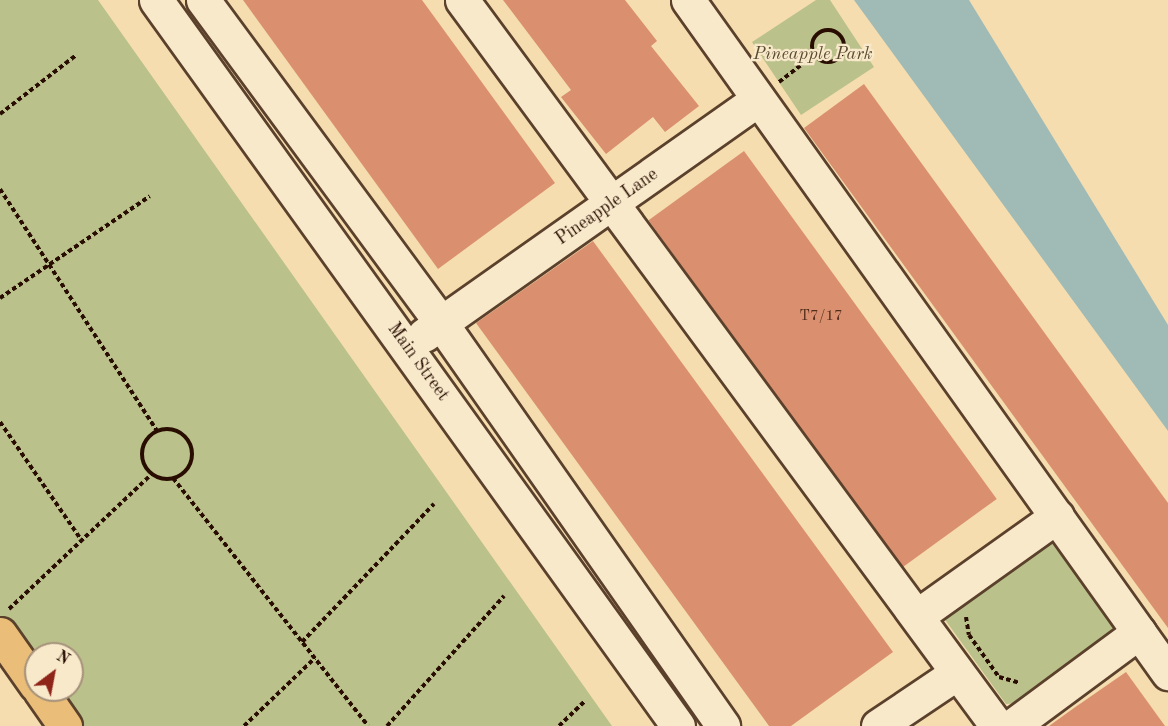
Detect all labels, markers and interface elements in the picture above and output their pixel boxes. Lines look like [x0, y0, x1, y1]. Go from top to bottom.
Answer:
park label: Pineapple Park [753, 43, 873, 65]
street label: Pineapple Lane [552, 164, 662, 250]
house number: T7/17 [799, 308, 843, 326]
street label: Main Street [382, 319, 454, 405]
north arrow [24, 642, 84, 702]
text: N [53, 648, 72, 668]

